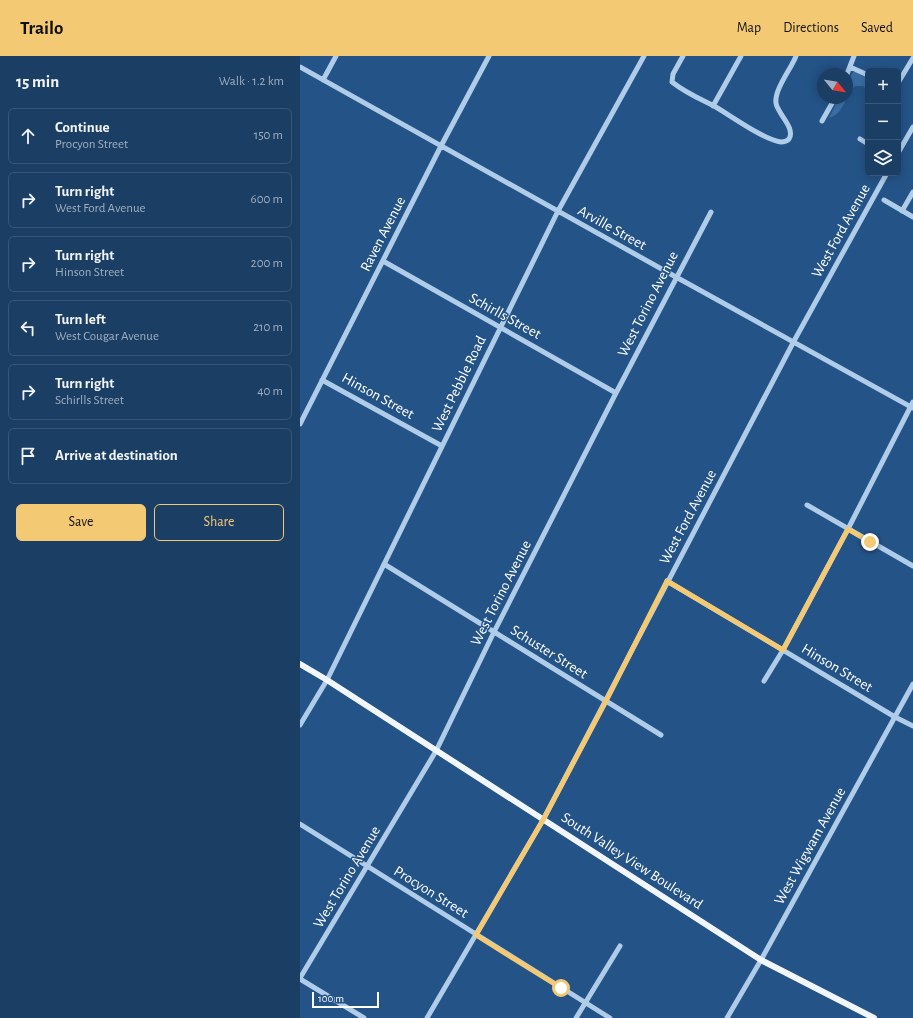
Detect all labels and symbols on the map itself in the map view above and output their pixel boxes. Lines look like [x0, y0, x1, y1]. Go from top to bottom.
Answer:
north arrow [817, 68, 853, 104]
street label: West Ford Avenue [809, 182, 873, 280]
street label: Raven Avenue [358, 194, 408, 274]
street label: Arville Street [575, 203, 649, 253]
street label: West Torino Avenue [615, 249, 681, 359]
street label: Schirlls Street [467, 290, 544, 342]
street label: West Pebble Road [429, 333, 489, 434]
street label: Hinson Street [339, 370, 417, 422]
street label: West Ford Avenue [657, 467, 719, 567]
route end [861, 533, 879, 551]
street label: West Torino Avenue [468, 538, 534, 648]
street label: Schuster Street [508, 622, 590, 682]
street label: Hinson Street [799, 641, 875, 695]
street label: West Wigwam Avenue [772, 785, 849, 907]
street label: South Valley View Boulevard [559, 810, 706, 912]
street label: West Torino Avenue [311, 823, 383, 931]
street label: Procyon Street [391, 863, 471, 921]
route start [552, 979, 570, 997]
scale bar [312, 990, 379, 1009]

